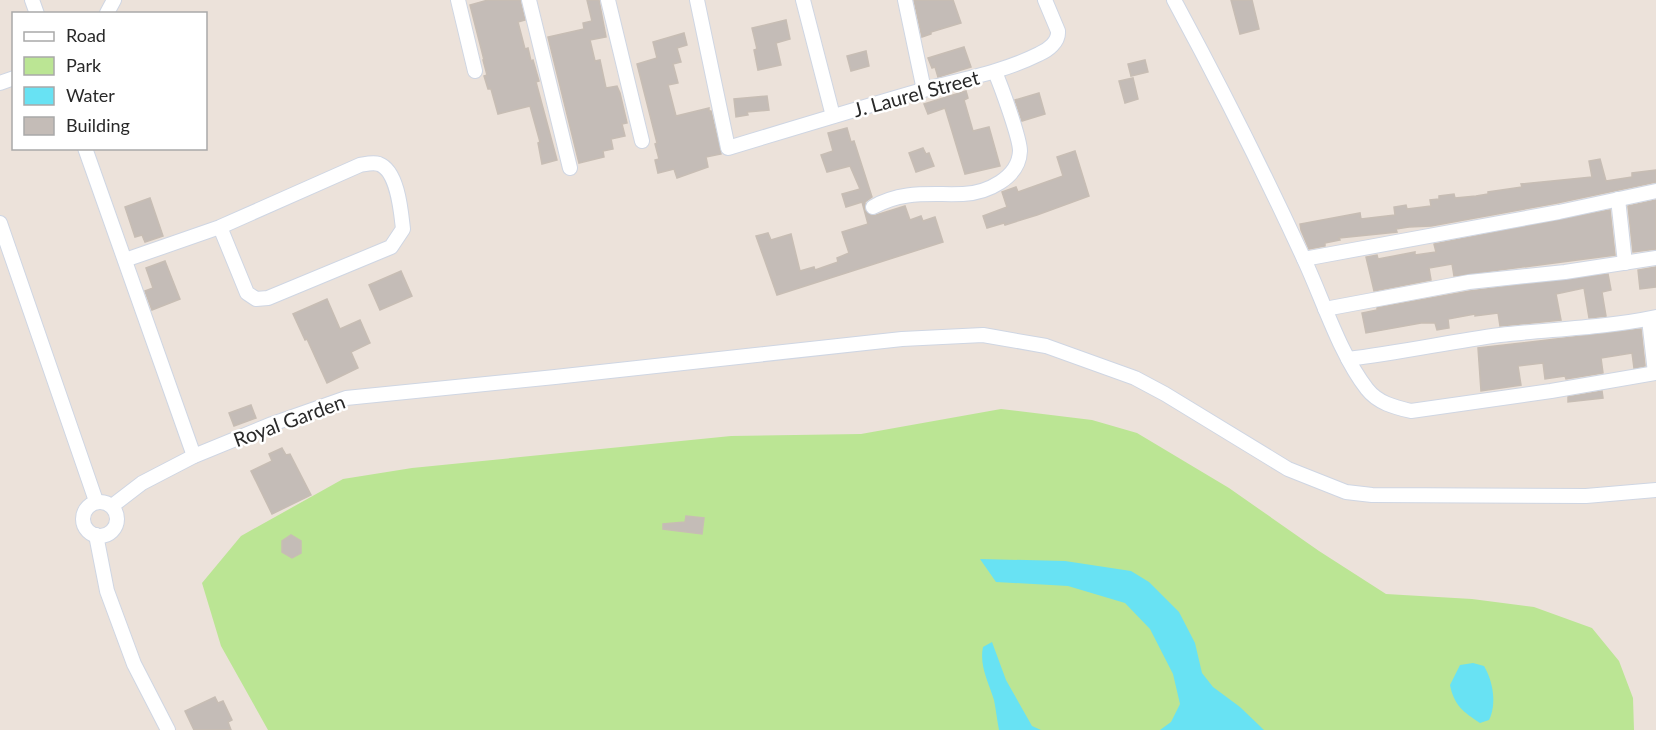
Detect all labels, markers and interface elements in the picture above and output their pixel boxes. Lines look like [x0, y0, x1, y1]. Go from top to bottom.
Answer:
legend [12, 12, 207, 150]
text: Road [66, 24, 106, 46]
text: Park [66, 54, 102, 76]
street label: J. Laurel Street [850, 65, 982, 121]
text: Water [66, 84, 115, 106]
text: Building [66, 114, 130, 136]
street label: Royal Garden [230, 389, 348, 451]

